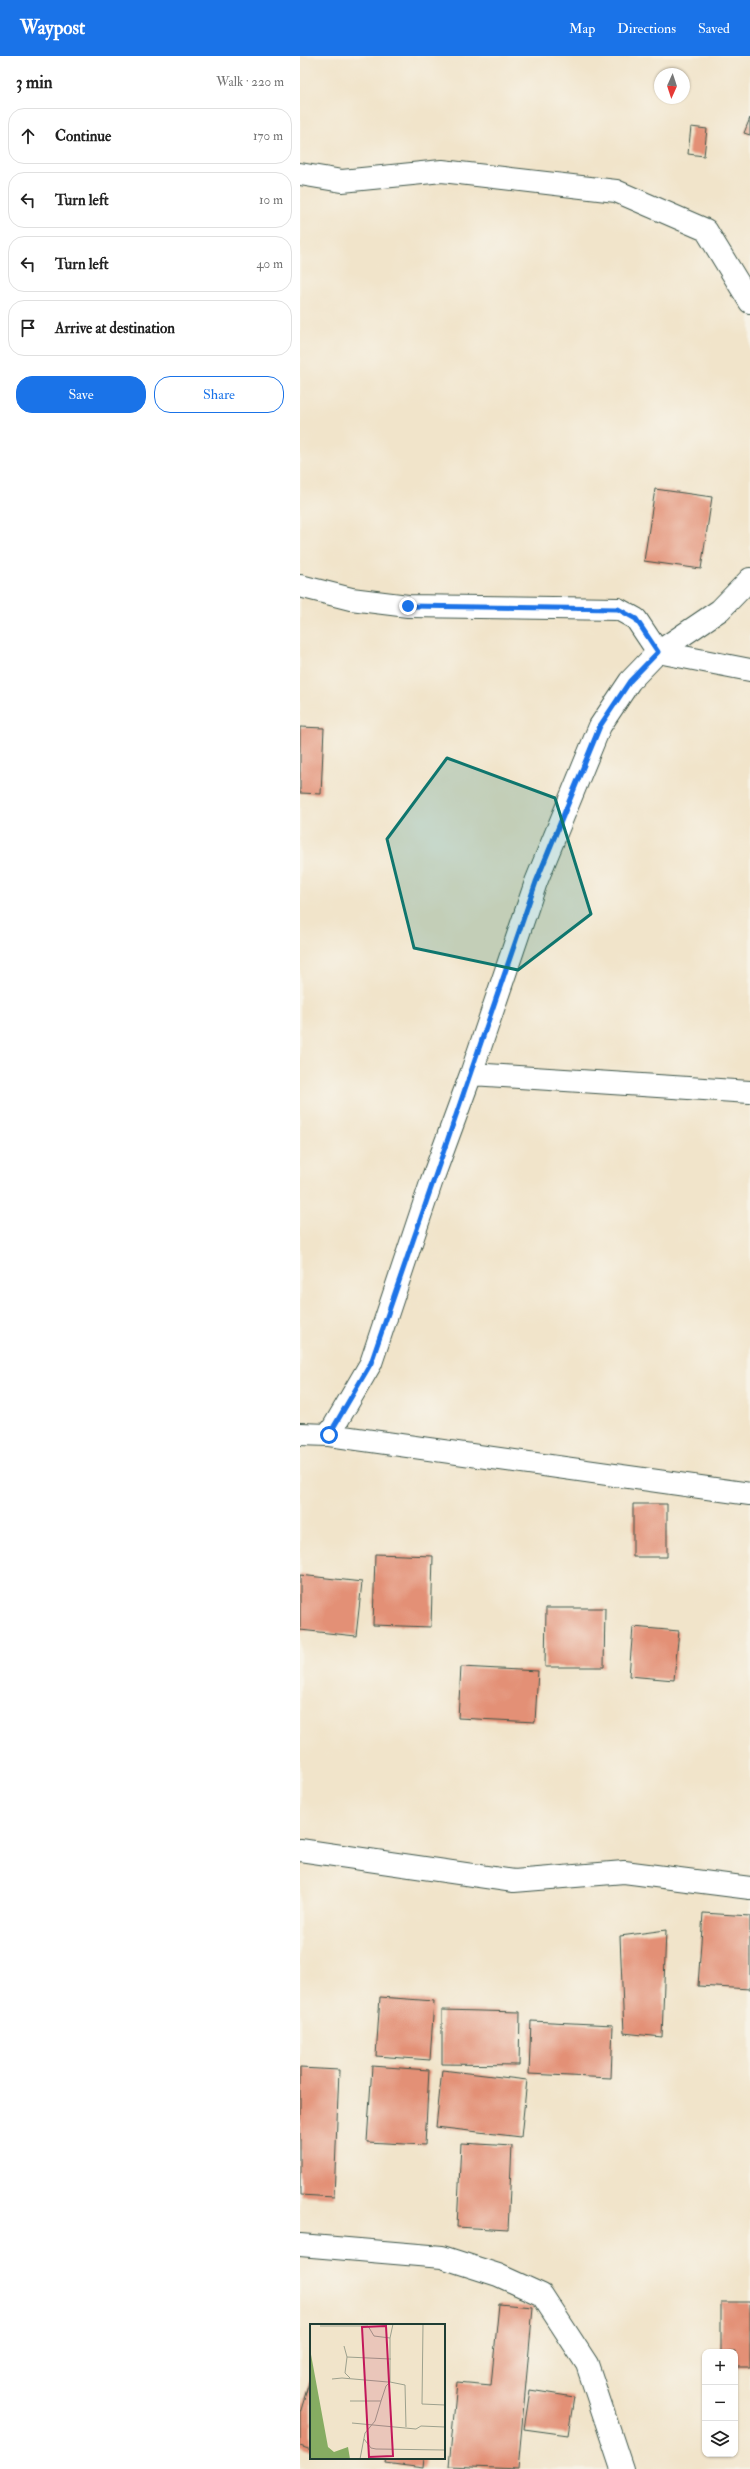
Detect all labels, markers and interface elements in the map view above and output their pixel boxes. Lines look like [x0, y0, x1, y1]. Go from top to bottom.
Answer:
text: Waypost [20, 16, 85, 40]
text: Map [569, 20, 595, 37]
text: Directions [617, 20, 676, 37]
text: Saved [698, 20, 730, 37]
north arrow [654, 68, 690, 104]
text: 3 min [16, 72, 53, 93]
text: Walk · 220 m [216, 74, 284, 90]
icon: ahead [17, 125, 39, 147]
text: Continue [55, 127, 111, 146]
text: 170 m [253, 128, 283, 144]
icon: left [17, 189, 39, 211]
text: Turn left [55, 191, 109, 210]
text: 10 m [259, 192, 283, 208]
icon: left [17, 253, 39, 275]
text: Turn left [55, 255, 109, 274]
text: 40 m [257, 256, 283, 272]
icon: arrive [17, 317, 39, 339]
text: Arrive at destination [55, 319, 175, 338]
button: Save [16, 376, 146, 413]
button: Share [154, 376, 284, 413]
route end [399, 597, 417, 615]
route start [320, 1426, 338, 1444]
inset map [310, 2324, 445, 2459]
map controls [702, 2349, 738, 2457]
button: + [702, 2349, 738, 2385]
button: − [702, 2385, 738, 2421]
button: layers [702, 2421, 738, 2457]

